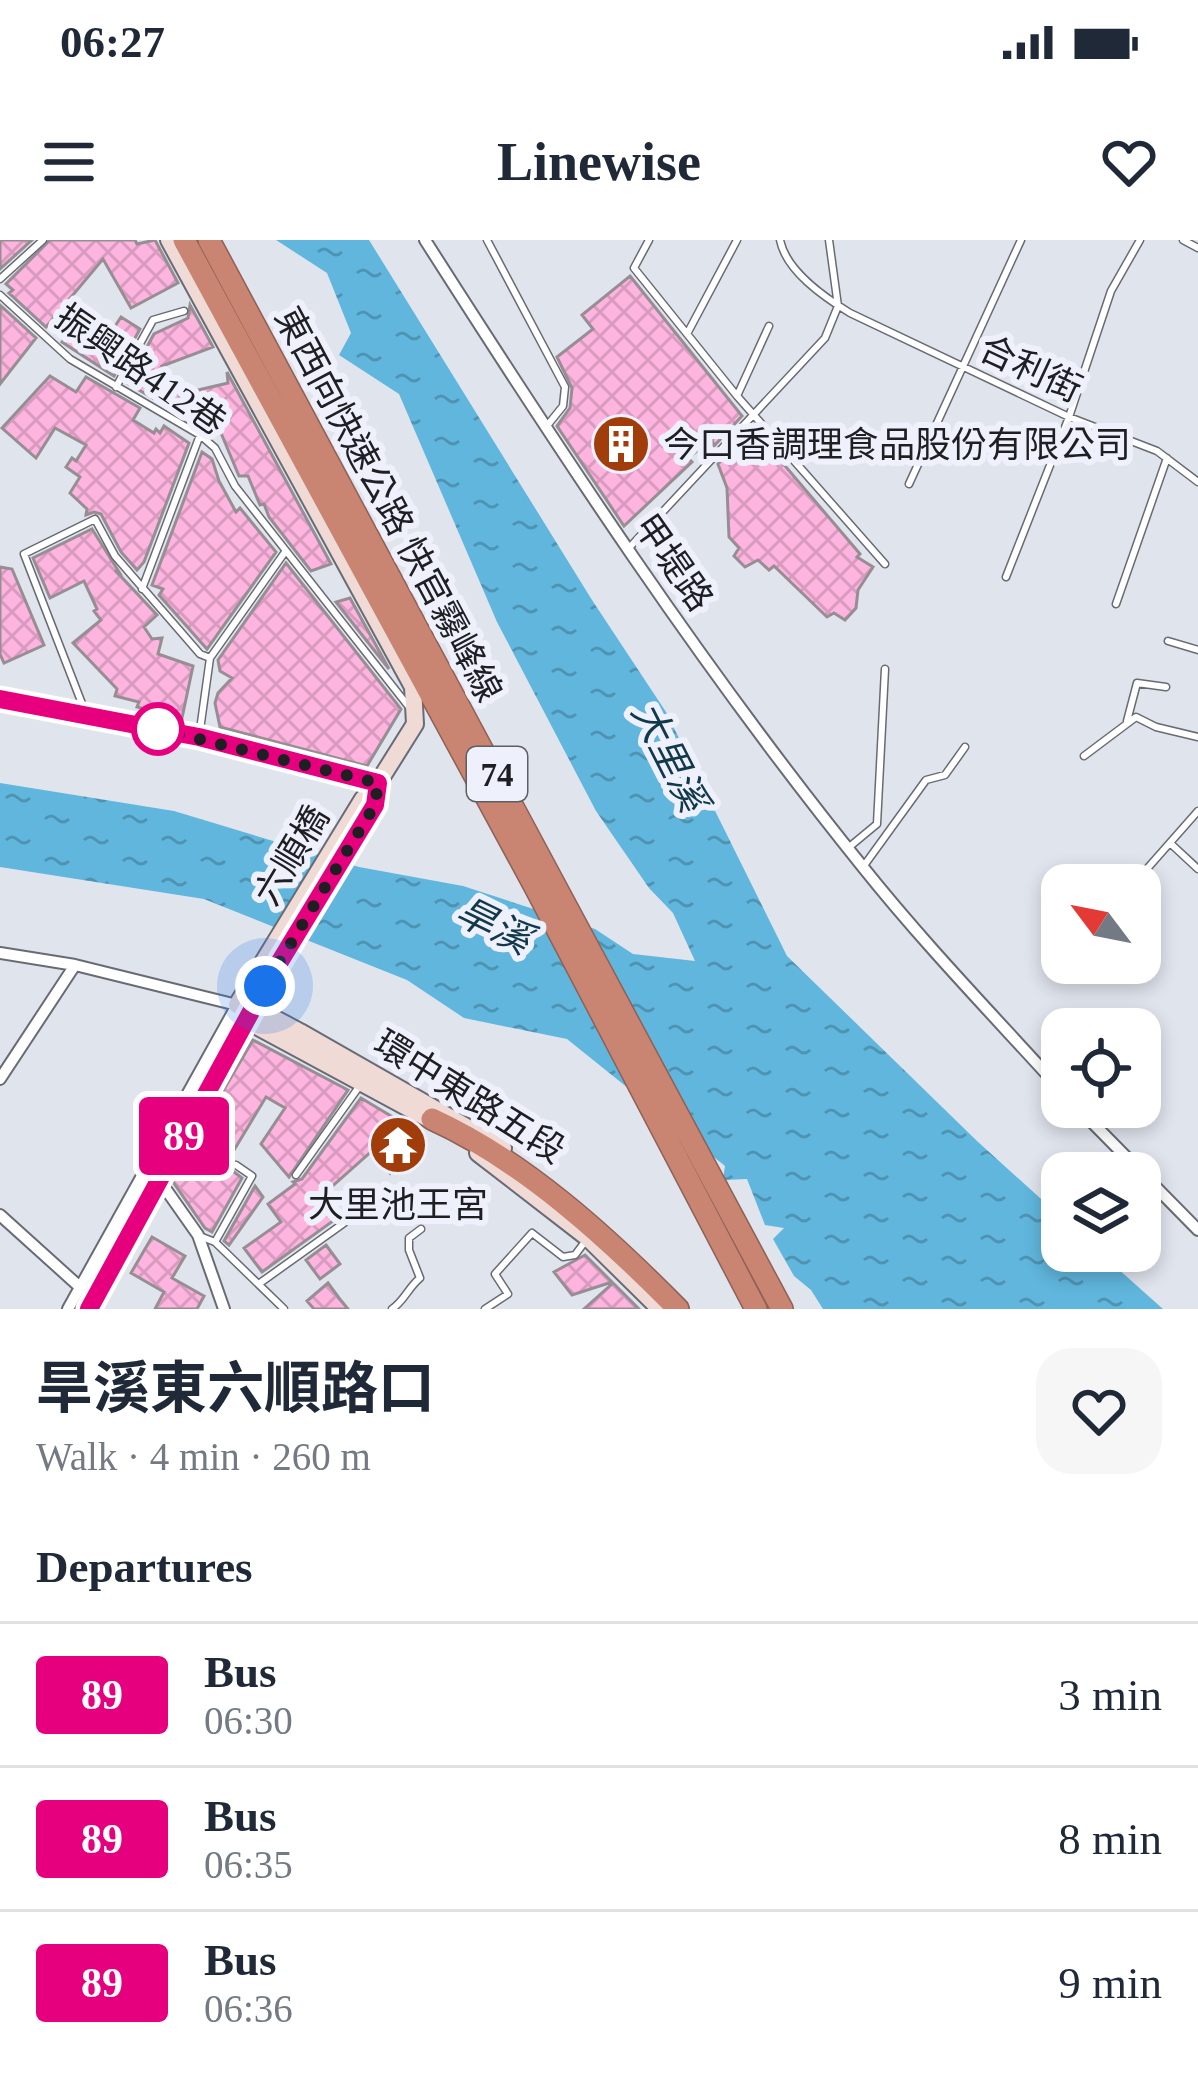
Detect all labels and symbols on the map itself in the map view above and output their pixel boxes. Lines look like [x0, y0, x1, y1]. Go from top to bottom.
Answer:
street label: 振興路412巷 [48, 297, 233, 443]
street label: 東西向快速公路 快官霧峰線 [267, 300, 509, 709]
street label: 合利街 [973, 328, 1088, 410]
building icon: 今口香調理食品股份有限公司 [590, 413, 652, 475]
place label: 今口香調理食品股份有限公司 [663, 425, 1131, 465]
street label: 甲堤路 [626, 507, 721, 618]
water label: 大里溪 [624, 694, 718, 823]
unlabelled marker [133, 704, 183, 754]
road number: 74 [467, 747, 527, 801]
street label: 六順橋 [247, 799, 337, 912]
north arrow [1041, 864, 1161, 984]
water label: 旱溪 [449, 889, 543, 964]
your location [235, 956, 295, 1016]
street label: 環中東路五段 [367, 1023, 572, 1171]
line badge: 89 [130, 1097, 238, 1175]
temple icon: 大里池王宮 [367, 1114, 429, 1176]
place label: 大里池王宮 [308, 1185, 488, 1225]

